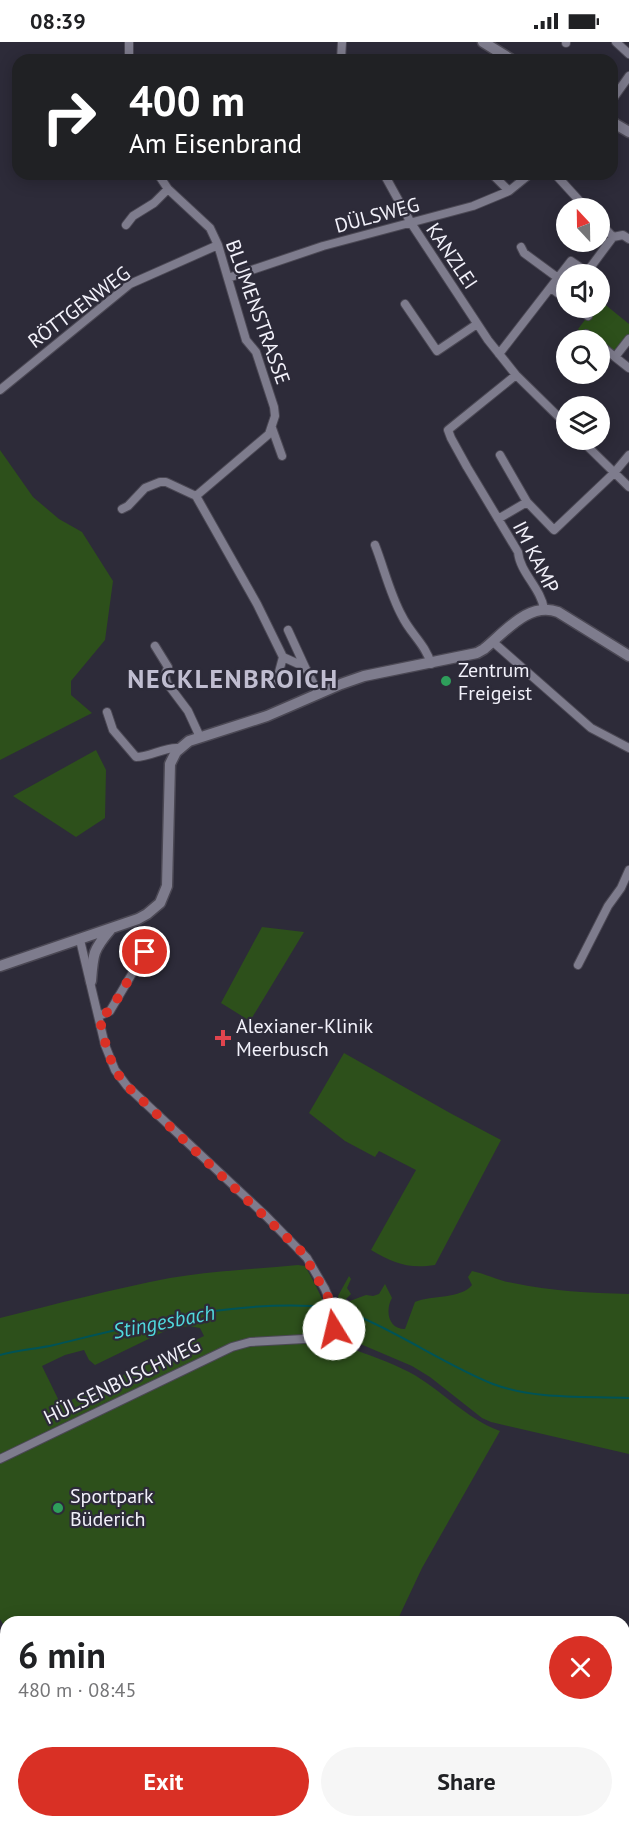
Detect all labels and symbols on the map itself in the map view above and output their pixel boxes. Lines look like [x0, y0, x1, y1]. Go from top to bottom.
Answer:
street label: DÜLSWEG [332, 191, 422, 239]
north arrow [556, 198, 610, 252]
street label: KANZLEI [420, 218, 484, 294]
street label: BLUMENSTRASSE [220, 236, 296, 388]
street label: RÖTTGENWEG [23, 260, 135, 354]
street label: IM KAMP [507, 517, 565, 597]
place label: Zentrum Freigeist [458, 657, 532, 706]
district label: NECKLENBROICH [127, 662, 339, 695]
marker: Zentrum Freigeist [439, 674, 453, 688]
pin [119, 926, 170, 977]
place label: Alexianer-Klinik Meerbusch [236, 1013, 374, 1062]
marker: Alexianer-Klinik Meerbusch [214, 1029, 232, 1047]
position arrow [302, 1297, 366, 1361]
water label: Stingesbach [111, 1298, 217, 1345]
street label: HÜLSENBUSCHWEG [39, 1332, 205, 1430]
place label: Sportpark Büderich [70, 1483, 154, 1532]
marker: Sportpark Büderich [51, 1501, 65, 1515]

